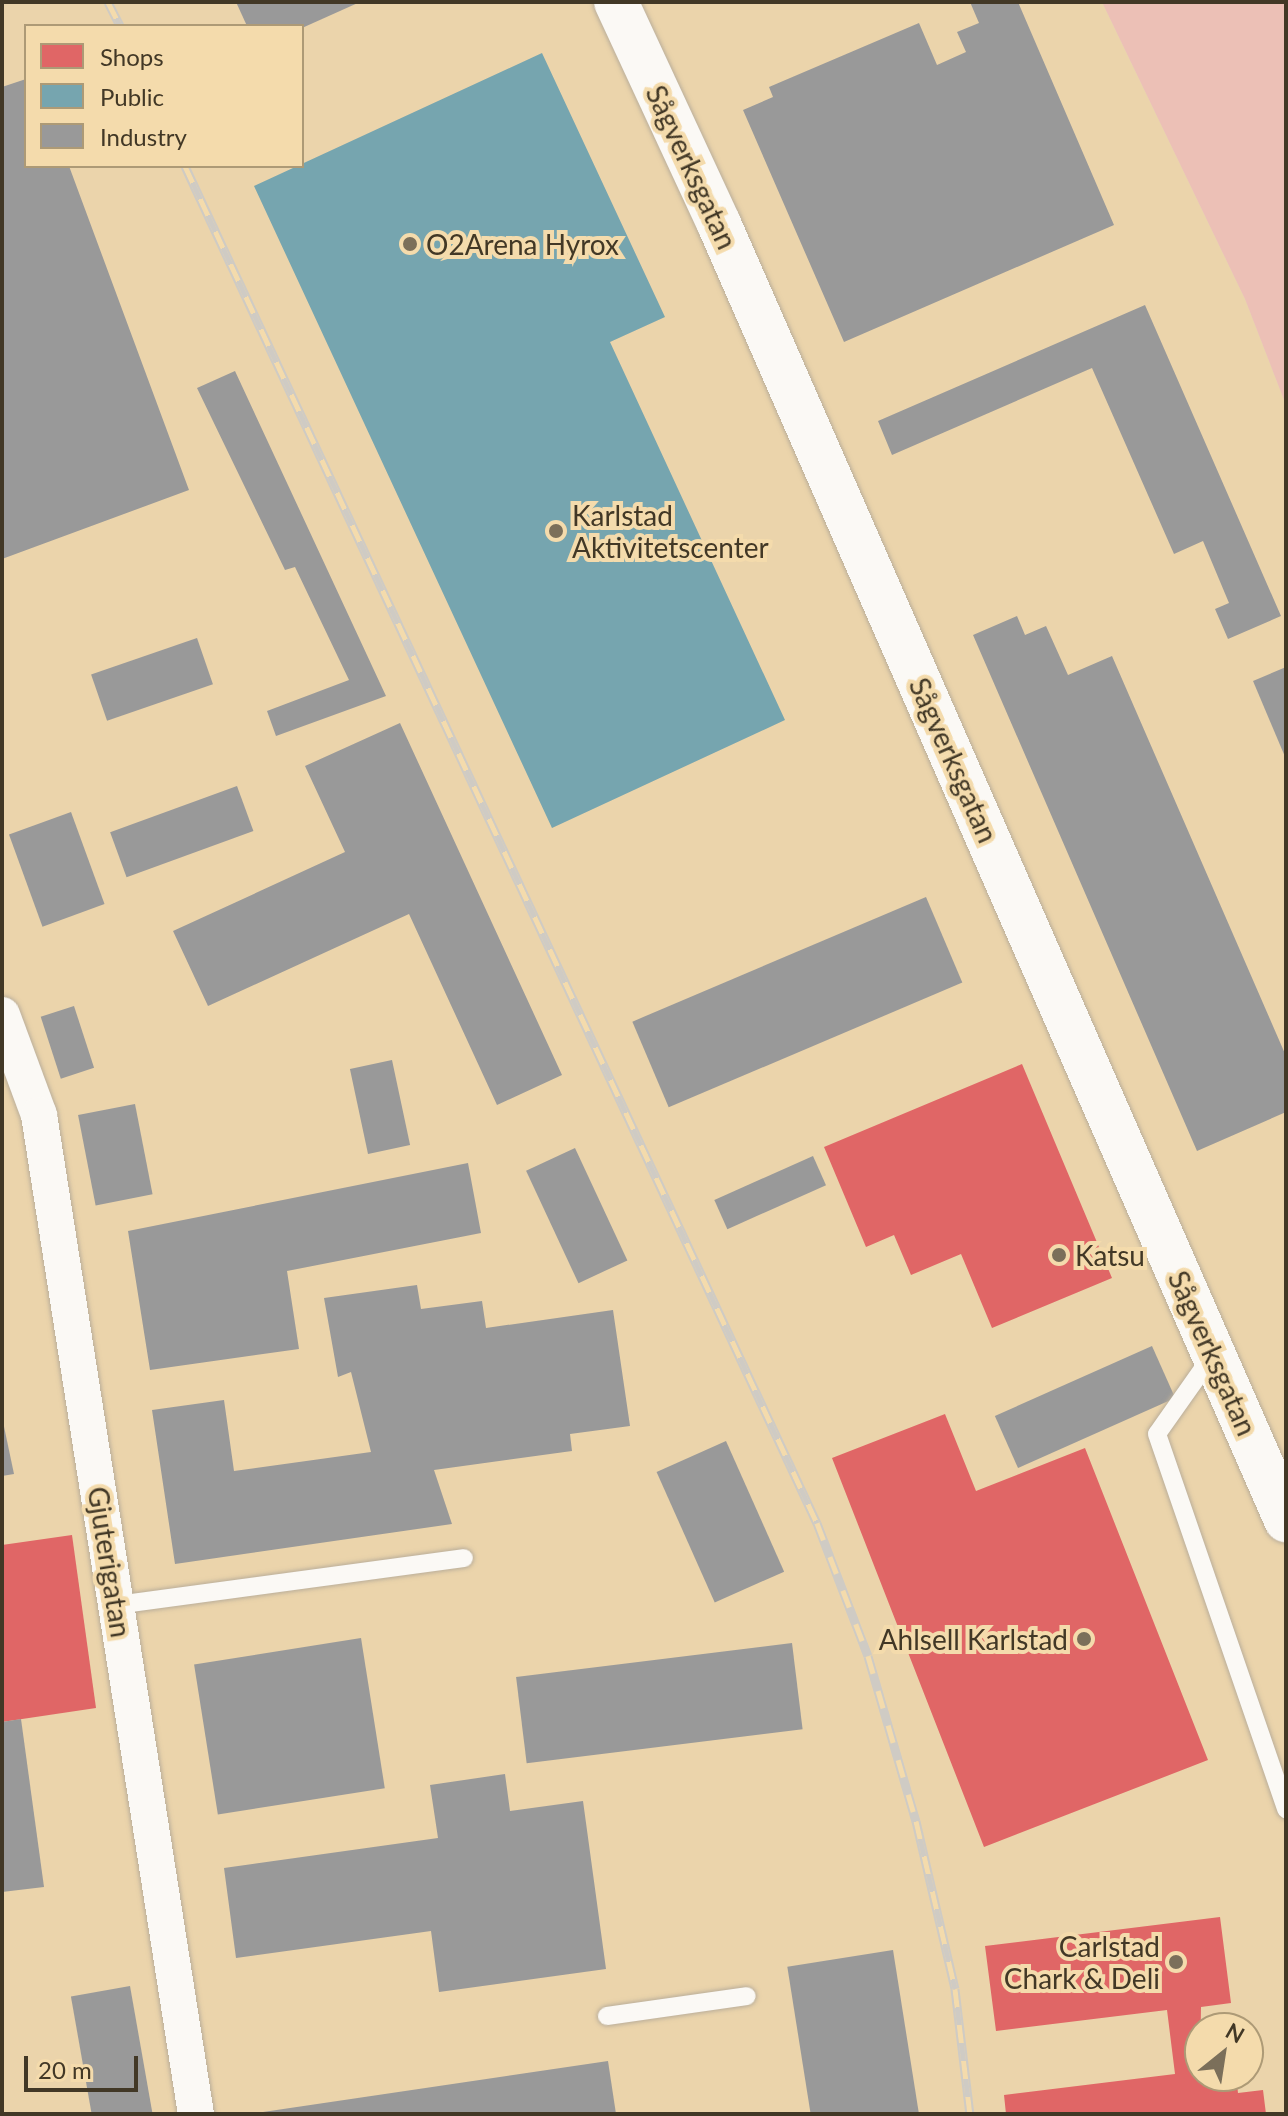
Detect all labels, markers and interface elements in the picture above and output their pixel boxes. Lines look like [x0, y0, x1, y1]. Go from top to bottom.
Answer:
legend [24, 24, 304, 168]
text: Shops [100, 42, 164, 71]
street label: Sågverksgatan [639, 80, 745, 254]
text: Public [100, 82, 164, 111]
text: Industry [100, 122, 187, 151]
place label: O2Arena Hyrox [426, 227, 619, 261]
marker: O2Arena Hyrox [401, 235, 419, 253]
place label: Karlstad Aktivitetscenter [572, 498, 769, 564]
marker: Karlstad Aktivitetscenter [547, 522, 565, 540]
street label: Sågverksgatan [903, 672, 1005, 848]
place label: Katsu [1075, 1238, 1145, 1272]
marker: Katsu [1050, 1246, 1068, 1264]
street label: Sågverksgatan [1162, 1265, 1264, 1441]
street label: Gjuterigatan [82, 1484, 138, 1640]
place label: Ahlsell Karlstad [879, 1622, 1068, 1656]
marker: Ahlsell Karlstad [1075, 1630, 1093, 1648]
place label: Carlstad Chark & Deli [1004, 1929, 1160, 1995]
marker: Carlstad Chark & Deli [1167, 1953, 1185, 1971]
north arrow [1184, 2012, 1264, 2092]
text: N [1221, 2017, 1249, 2048]
scale bar [28, 2040, 142, 2090]
text: 20 m [38, 2055, 92, 2084]

